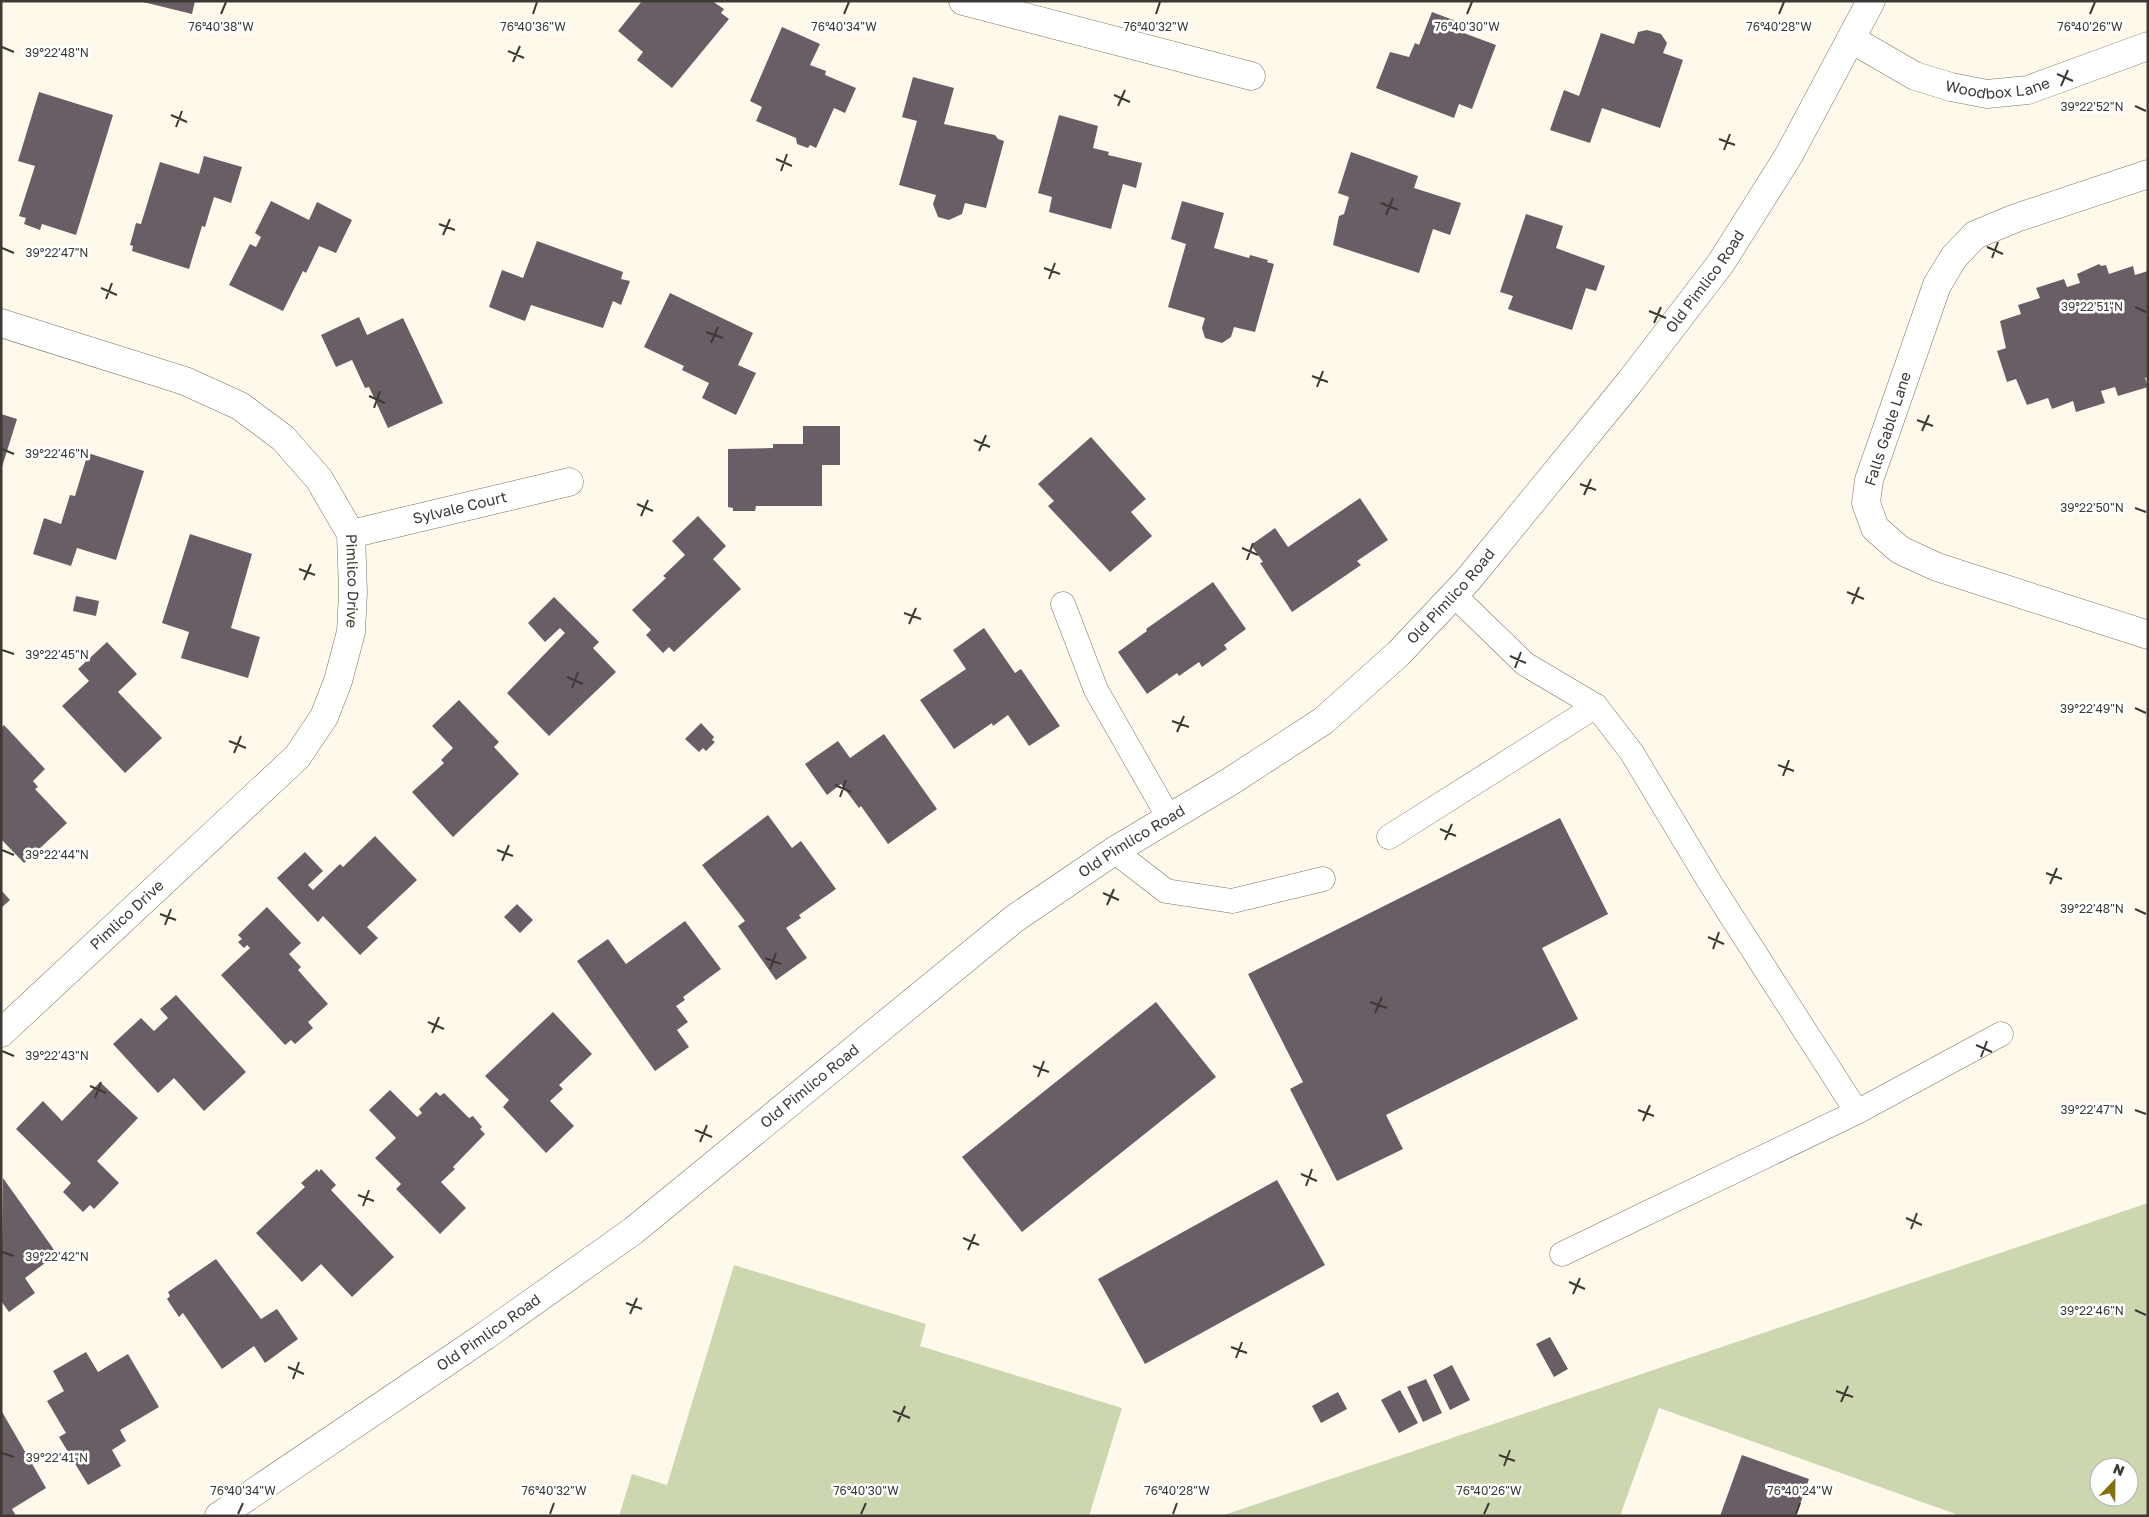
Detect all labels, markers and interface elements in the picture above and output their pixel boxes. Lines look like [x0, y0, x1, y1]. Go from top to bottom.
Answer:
text: 76°40'38"W [188, 19, 254, 34]
text: 76°40'36"W [500, 19, 566, 34]
text: 76°40'34"W [811, 19, 877, 34]
text: 76°40'32"W [1123, 19, 1189, 34]
text: 76°40'30"W [1434, 19, 1500, 34]
text: 76°40'28"W [1746, 19, 1812, 34]
text: 76°40'26"W [2057, 19, 2123, 34]
text: 39°22'48"N [25, 45, 89, 60]
street label: Woodbox Lane [1944, 73, 2052, 102]
text: 39°22'52"N [2060, 99, 2124, 114]
street label: Old Pimlico Road [1661, 226, 1747, 336]
text: 39°22'47"N [25, 245, 89, 260]
text: 39°22'51"N [2061, 299, 2123, 314]
street label: Falls Gable Lane [1860, 369, 1914, 488]
text: 39°22'46"N [25, 446, 89, 461]
street label: Sylvale Court [411, 487, 509, 527]
text: 39°22'50"N [2060, 500, 2124, 515]
street label: Pimlico Drive [343, 533, 363, 629]
street label: Old Pimlico Road [1402, 544, 1498, 647]
text: 39°22'45"N [25, 647, 89, 662]
text: 39°22'49"N [2060, 701, 2124, 716]
street label: Old Pimlico Road [1074, 801, 1188, 881]
text: 39°22'44"N [25, 847, 89, 862]
street label: Pimlico Drive [86, 875, 167, 953]
text: 39°22'48"N [2060, 901, 2124, 916]
street label: Old Pimlico Road [756, 1040, 862, 1131]
text: 39°22'43"N [25, 1048, 89, 1063]
text: 39°22'47"N [2060, 1102, 2124, 1117]
text: 39°22'42"N [25, 1249, 89, 1264]
street label: Old Pimlico Road [433, 1290, 544, 1374]
text: 39°22'46"N [2060, 1303, 2124, 1318]
text: 39°22'41"N [26, 1450, 88, 1465]
north arrow [2089, 1457, 2139, 1507]
text: N [2111, 1460, 2127, 1479]
text: 76°40'34"W [210, 1483, 276, 1498]
text: 76°40'32"W [521, 1483, 587, 1498]
text: 76°40'30"W [833, 1483, 899, 1498]
text: 76°40'28"W [1144, 1483, 1210, 1498]
text: 76°40'26"W [1456, 1483, 1522, 1498]
text: 76°40'24"W [1767, 1483, 1833, 1498]

